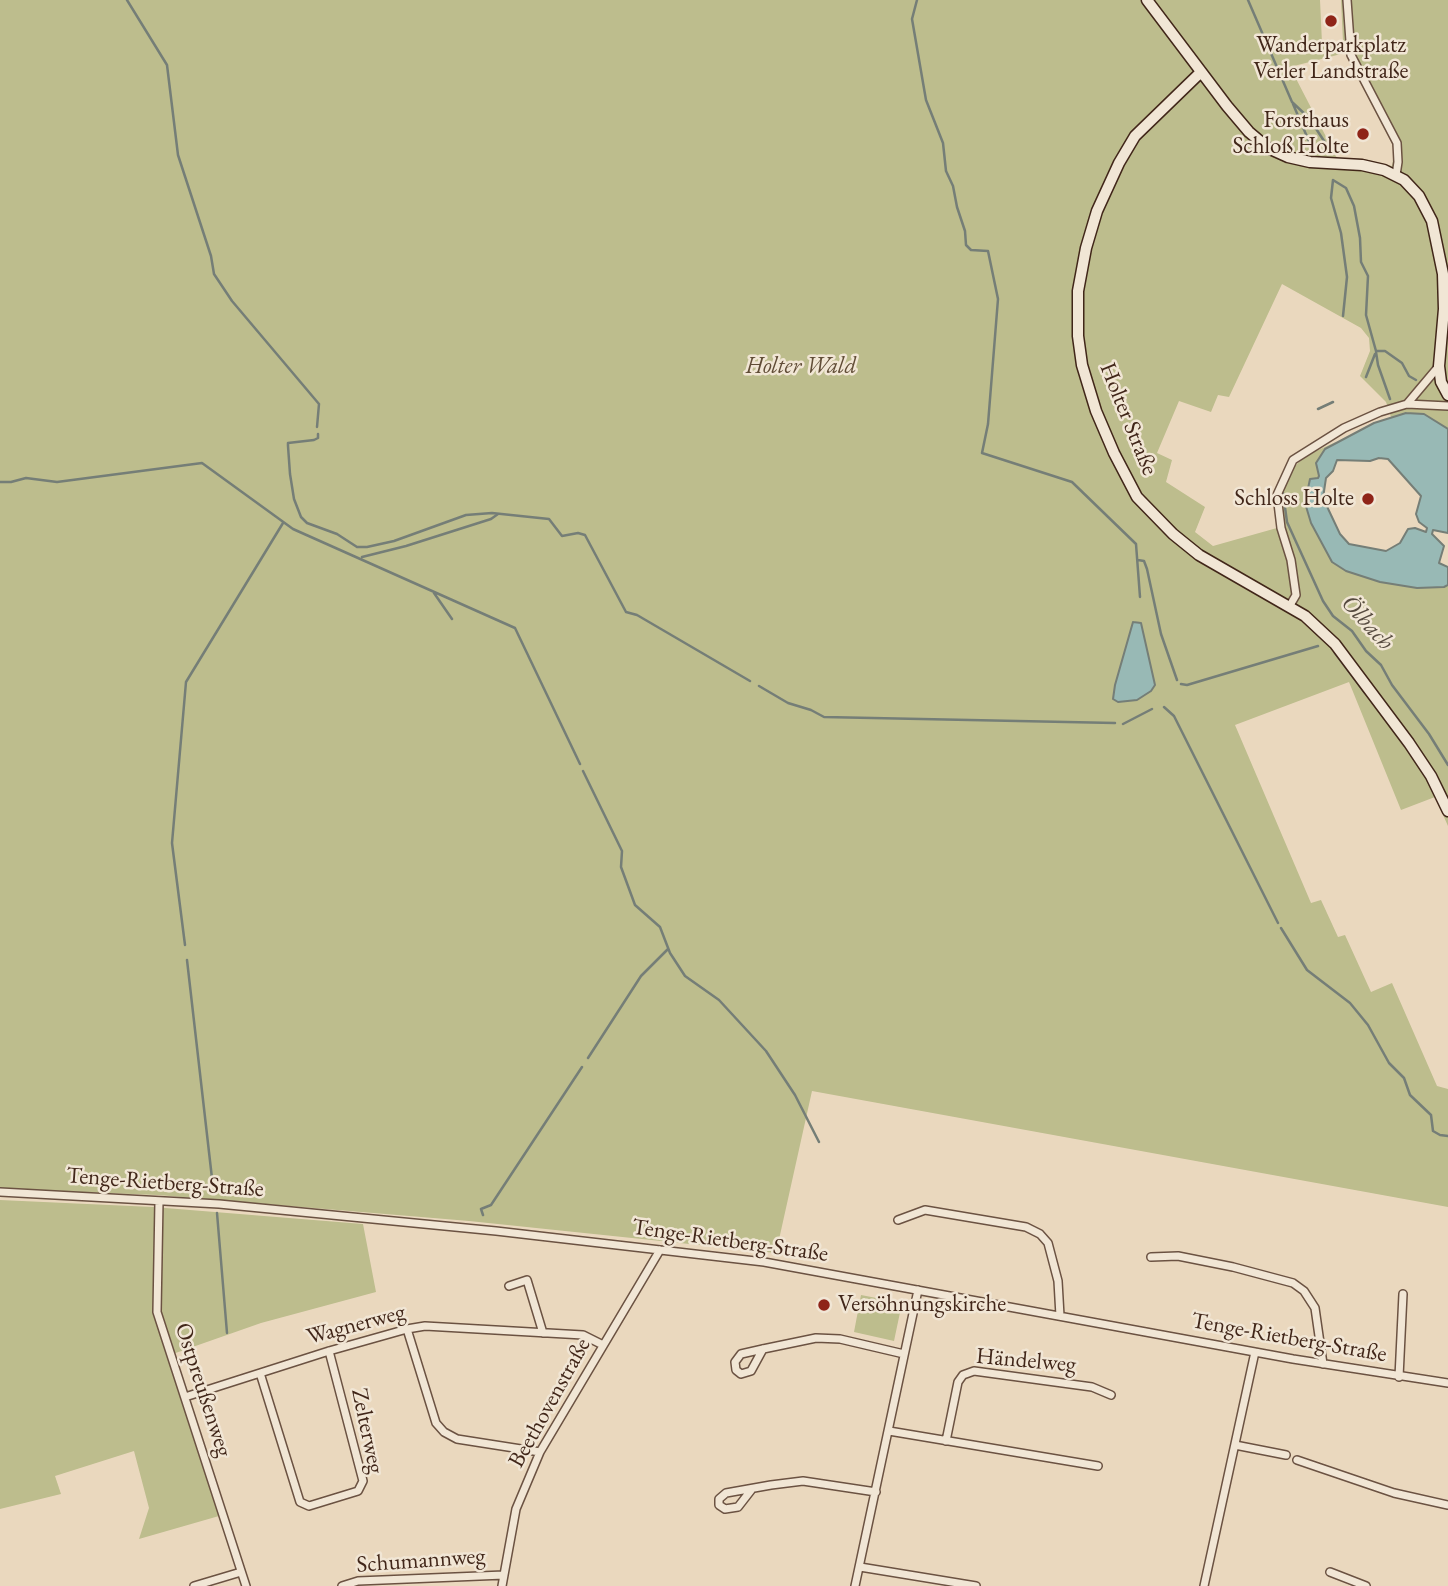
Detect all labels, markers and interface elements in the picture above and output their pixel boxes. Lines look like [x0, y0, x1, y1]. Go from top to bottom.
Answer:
marker: Wanderparkplatz Verler Landstraße [1323, 13, 1339, 29]
place label: Wanderparkplatz Verler Landstraße [1253, 32, 1409, 86]
place label: Forsthaus Schloß Holte [1233, 107, 1349, 161]
marker: Forsthaus Schloß Holte [1355, 126, 1371, 142]
park label: Holter Wald [746, 353, 856, 381]
street label: Holter Straße [1093, 359, 1163, 479]
place label: Schloss Holte [1234, 485, 1354, 513]
marker: Schloss Holte [1360, 491, 1376, 507]
water label: Ölbach [1335, 589, 1399, 657]
street label: Tenge-Rietberg-Straße [65, 1162, 265, 1204]
street label: Tenge-Rietberg-Straße [630, 1214, 830, 1268]
place label: Versöhnungskirche [838, 1291, 1006, 1319]
marker: Versöhnungskirche [816, 1297, 832, 1313]
street label: Wagnerweg [304, 1299, 408, 1351]
street label: Tenge-Rietberg-Straße [1189, 1307, 1389, 1369]
street label: Ostpreußenweg [168, 1320, 238, 1460]
street label: Beethovenstraße [503, 1333, 597, 1473]
street label: Händelweg [975, 1343, 1077, 1379]
street label: Zelterweg [345, 1386, 389, 1476]
street label: Schumannweg [356, 1543, 486, 1579]

